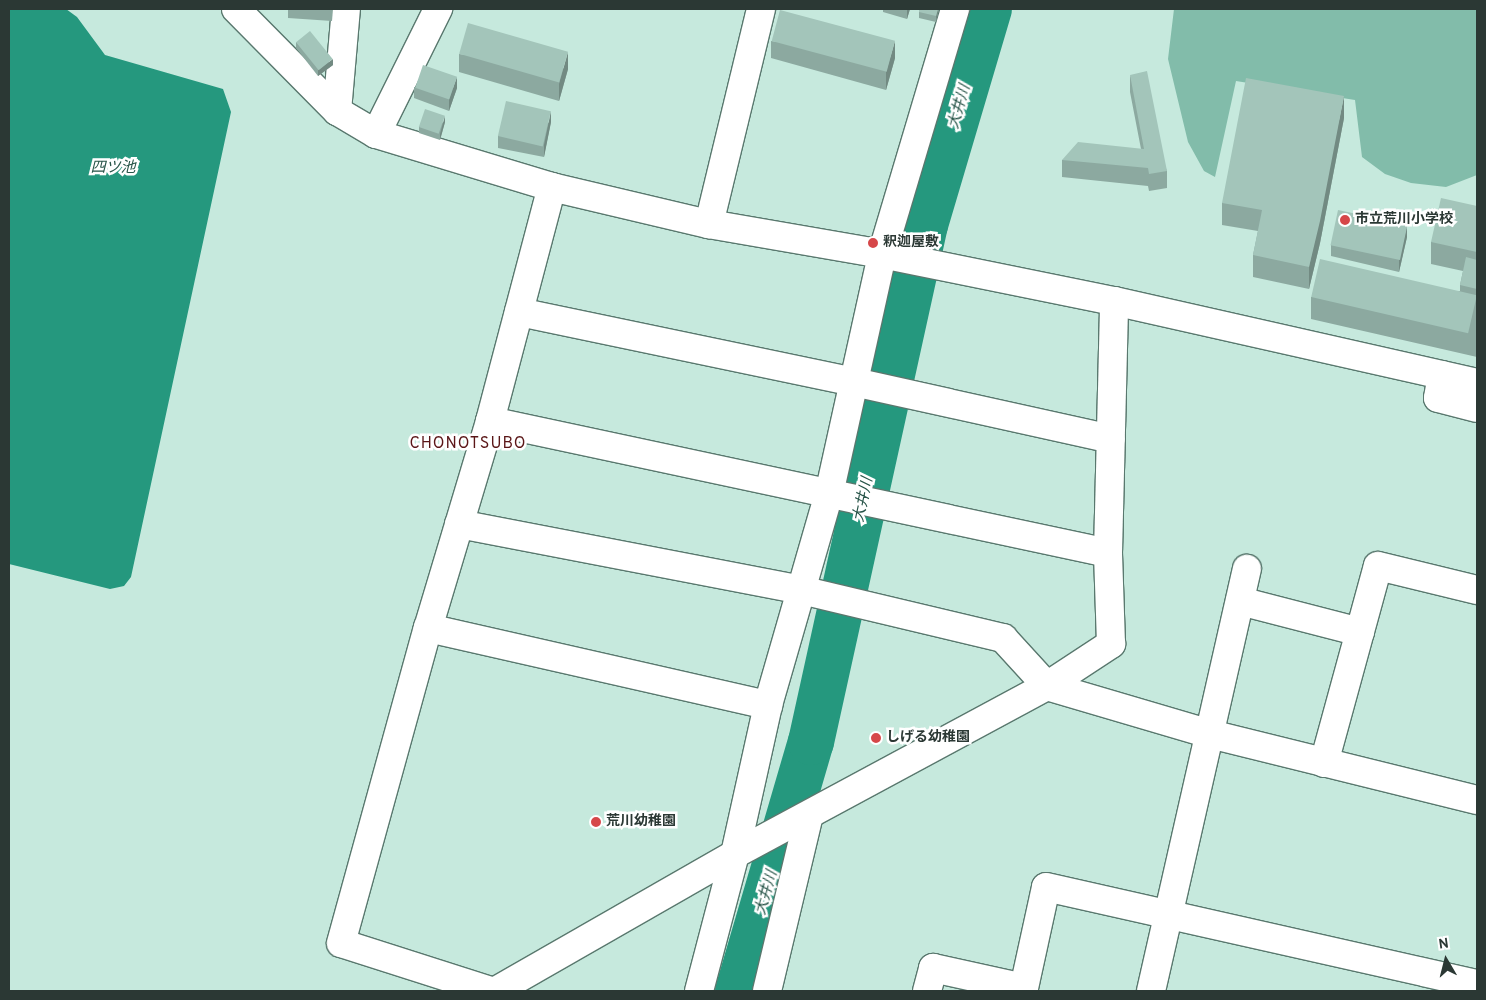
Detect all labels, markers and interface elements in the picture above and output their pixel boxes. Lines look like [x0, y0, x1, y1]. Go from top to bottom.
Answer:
water label: 大井川 [945, 83, 975, 131]
water label: 四ツ池 [91, 160, 135, 178]
place label: 市立荒川小学校 [1355, 212, 1453, 228]
marker: 市立荒川小学校 [1339, 214, 1351, 226]
place label: 釈迦屋敷 [883, 235, 939, 251]
marker: 釈迦屋敷 [867, 237, 879, 249]
district label: CHONOTSUBO [408, 434, 528, 454]
water label: 大井川 [851, 476, 877, 524]
place label: しげる幼稚園 [886, 730, 970, 746]
marker: しげる幼稚園 [870, 732, 882, 744]
place label: 荒川幼稚園 [606, 814, 676, 830]
marker: 荒川幼稚園 [590, 816, 602, 828]
water label: 大井川 [752, 869, 782, 917]
north arrow [1421, 935, 1471, 985]
text: N [1438, 936, 1450, 954]

